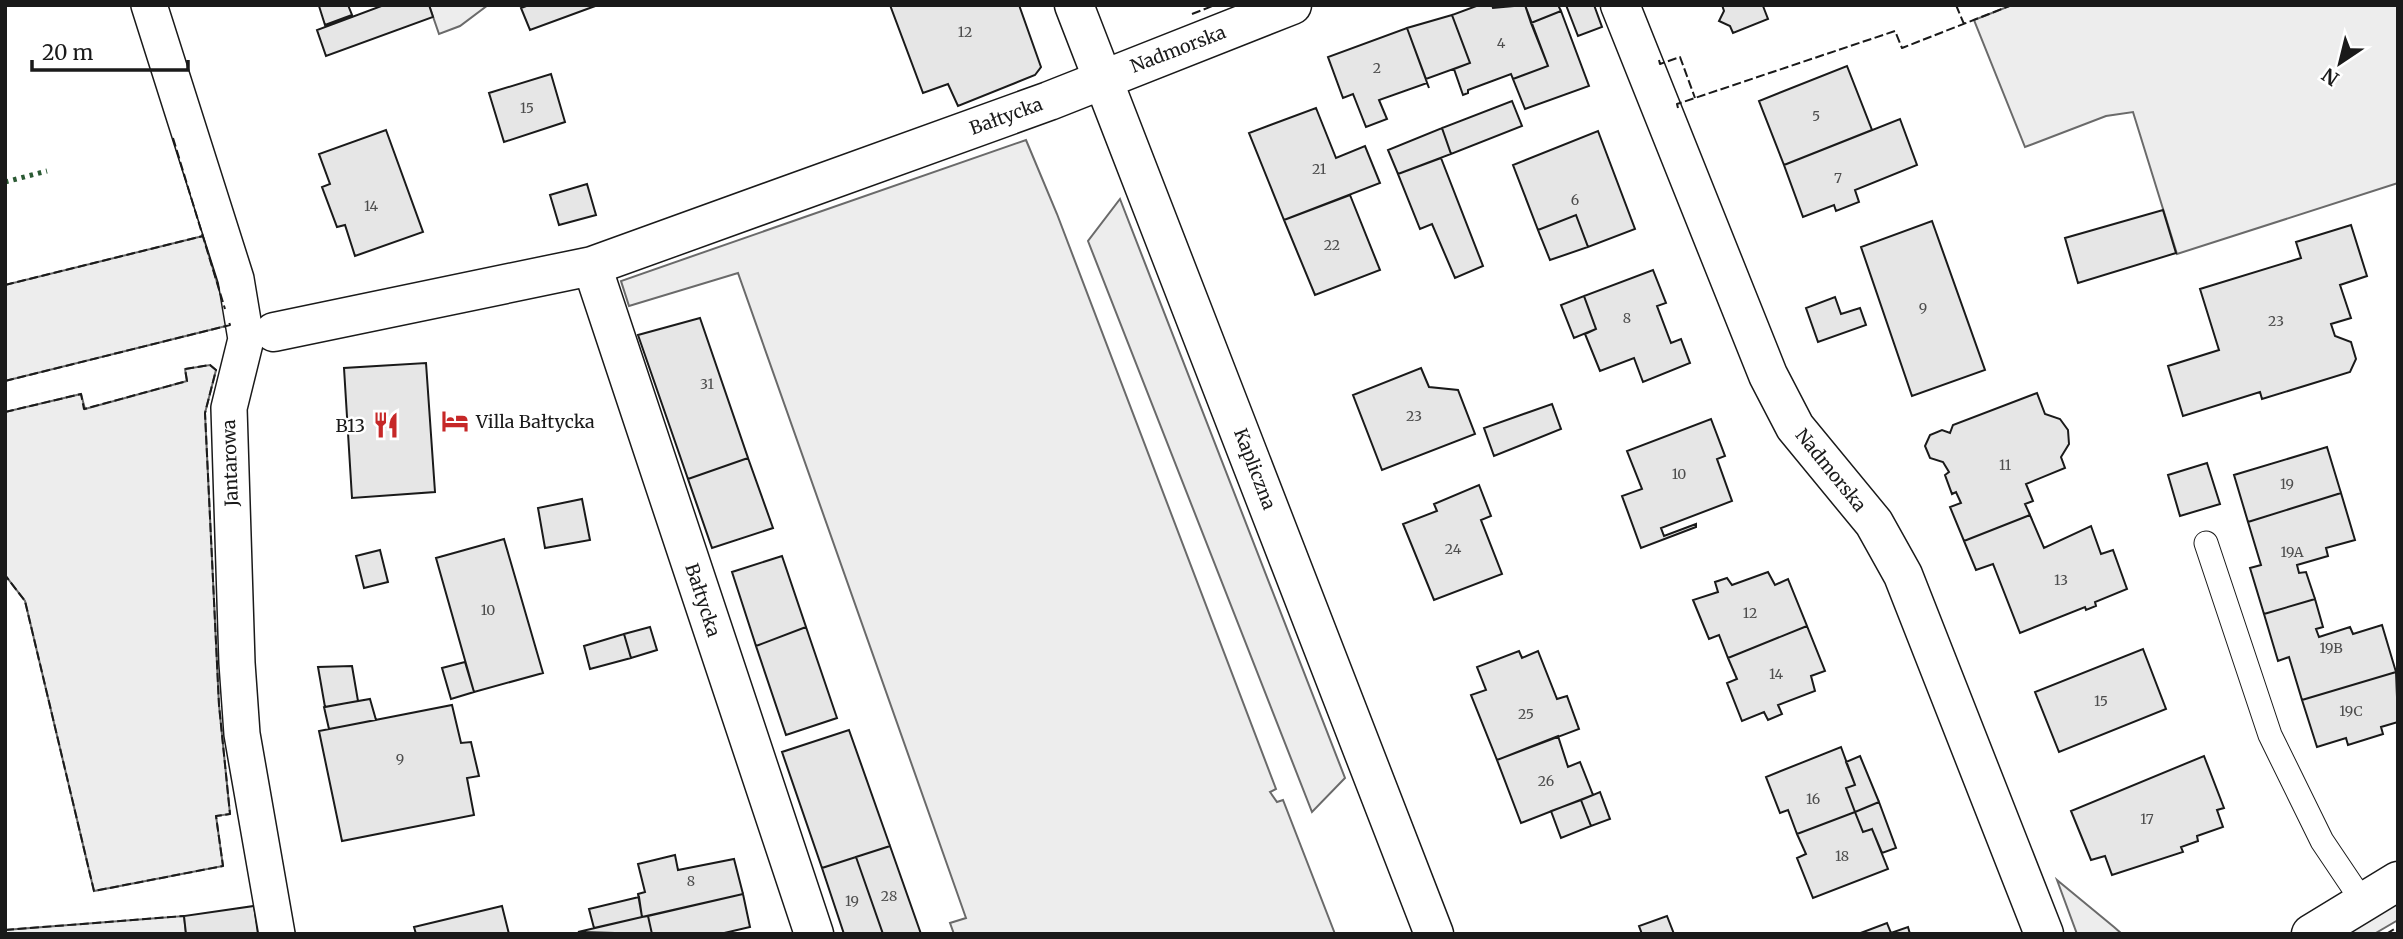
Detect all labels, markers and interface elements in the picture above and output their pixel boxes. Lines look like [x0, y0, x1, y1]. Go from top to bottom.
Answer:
street label: Nadmorska [1127, 20, 1229, 78]
house number: 12 [958, 23, 972, 41]
scale bar [32, 28, 187, 72]
north arrow [2305, 28, 2375, 98]
house number: 4 [1497, 34, 1506, 52]
text: 20 m [42, 39, 94, 66]
house number: 2 [1373, 59, 1381, 77]
text: N [2317, 63, 2343, 91]
street label: Bałtycka [966, 92, 1046, 140]
house number: 15 [520, 99, 534, 117]
house number: 5 [1812, 107, 1820, 125]
house number: 21 [1312, 160, 1326, 178]
house number: 7 [1834, 169, 1842, 187]
house number: 6 [1571, 191, 1579, 209]
house number: 14 [364, 197, 378, 215]
house number: 22 [1324, 236, 1340, 254]
house number: 9 [1919, 299, 1927, 317]
house number: 8 [1623, 309, 1631, 327]
house number: 23 [2268, 312, 2284, 330]
house number: 31 [700, 375, 714, 393]
hotel icon: Villa Bałtycka [440, 406, 470, 436]
house number: 23 [1406, 407, 1422, 425]
restaurant icon: B13 [371, 410, 401, 440]
place label: Villa Bałtycka [475, 410, 595, 433]
place label: B13 [335, 414, 365, 437]
street label: Jantarowa [217, 419, 243, 508]
street label: Nadmorska [1791, 424, 1872, 516]
street label: Kapliczna [1229, 425, 1281, 513]
house number: 11 [1999, 456, 2011, 474]
house number: 10 [1672, 465, 1686, 483]
house number: 19 [2280, 475, 2294, 493]
house number: 24 [1445, 540, 1462, 558]
house number: 19A [2280, 543, 2304, 561]
street label: Bałtycka [680, 560, 726, 640]
house number: 13 [2054, 571, 2068, 589]
house number: 10 [481, 601, 495, 619]
house number: 12 [1743, 604, 1757, 622]
house number: 19B [2319, 639, 2343, 657]
house number: 14 [1769, 665, 1783, 683]
house number: 15 [2094, 692, 2108, 710]
house number: 19C [2339, 702, 2363, 720]
house number: 25 [1518, 705, 1534, 723]
house number: 9 [396, 750, 404, 768]
house number: 26 [1538, 772, 1554, 790]
house number: 16 [1806, 790, 1820, 808]
house number: 17 [2140, 810, 2154, 828]
house number: 18 [1835, 847, 1849, 865]
house number: 8 [687, 872, 695, 890]
house number: 28 [881, 887, 897, 905]
house number: 19 [845, 892, 859, 910]

